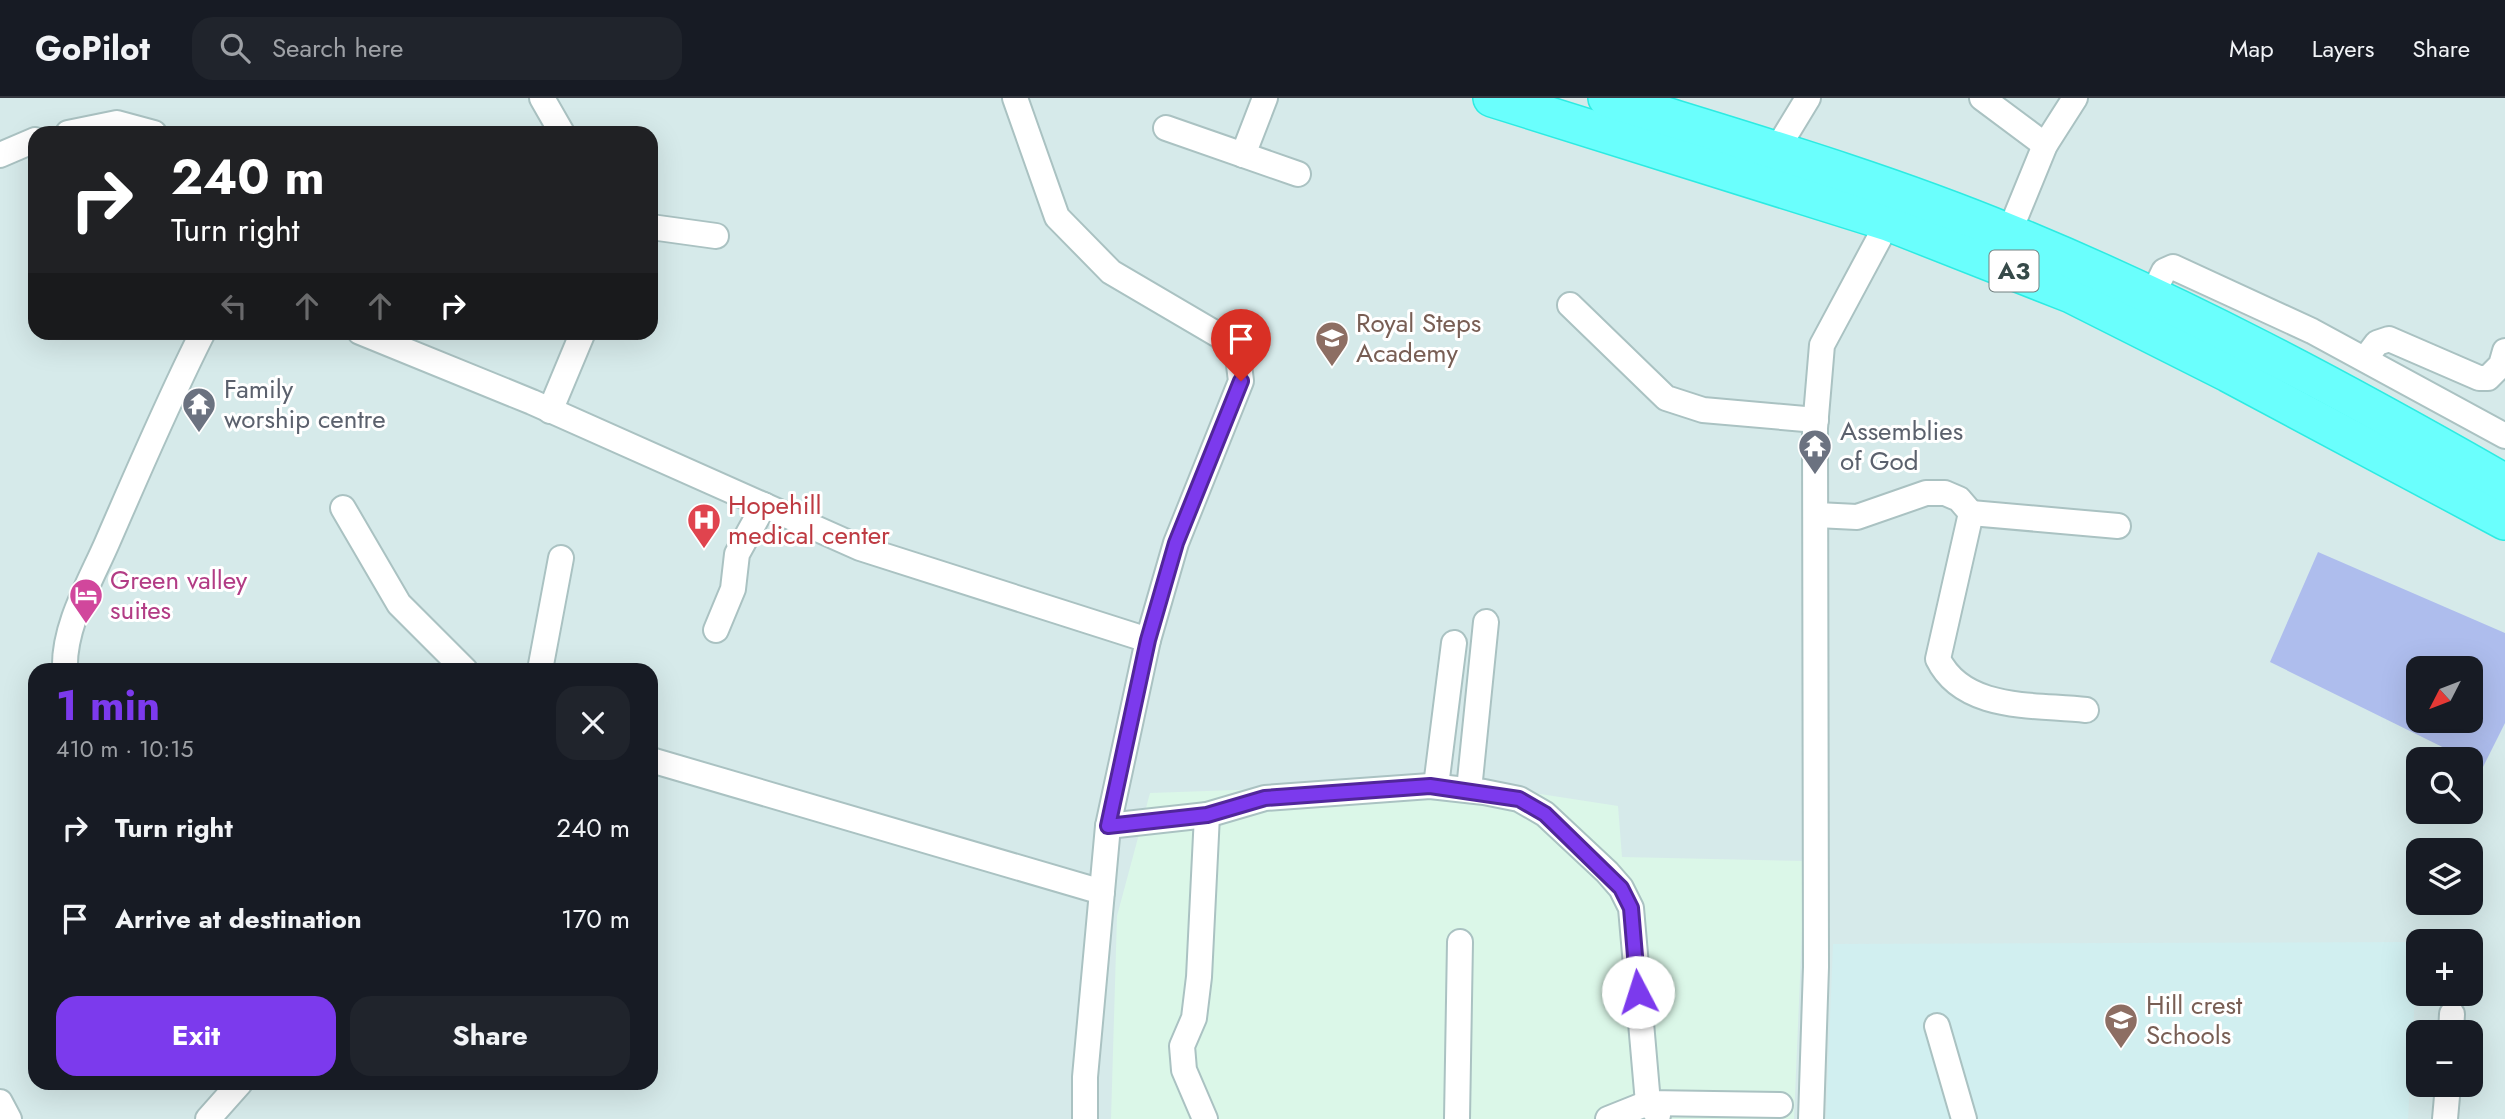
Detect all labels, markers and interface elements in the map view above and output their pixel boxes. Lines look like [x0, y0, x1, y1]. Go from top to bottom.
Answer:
search box [192, 17, 682, 80]
text: GoPilot [35, 25, 150, 72]
icon: search [216, 29, 254, 67]
text: Search here [272, 29, 403, 67]
text: Map [2229, 31, 2274, 66]
text: Layers [2312, 31, 2374, 66]
text: Share [2412, 31, 2470, 66]
text: 240 m [171, 142, 325, 212]
icon: right [56, 154, 147, 245]
text: Turn right [171, 207, 300, 253]
road number: A3 [1990, 251, 2038, 292]
icon: left [215, 287, 253, 325]
icon: ahead [288, 287, 326, 325]
icon: ahead [361, 287, 399, 325]
icon: right [434, 287, 472, 325]
place label: Royal Steps Academy [1356, 304, 1481, 372]
pin [1211, 309, 1271, 381]
school or university icon: Royal Steps Academy [1313, 319, 1351, 368]
icon: arrive [1222, 320, 1260, 358]
place label: Family worship centre [224, 370, 386, 438]
temple icon: Family worship centre [180, 385, 218, 434]
place label: Assemblies of God [1840, 412, 1963, 480]
temple icon: Assemblies of God [1796, 427, 1834, 476]
place label: Hopehill medical center [728, 486, 890, 554]
hospital icon: Hopehill medical center [685, 501, 723, 550]
place label: Green valley suites [110, 561, 248, 629]
hotel icon: Green valley suites [67, 576, 105, 625]
north arrow [2406, 656, 2483, 733]
map controls [2406, 656, 2483, 1097]
text: 1 min [56, 675, 160, 736]
button: close [556, 686, 630, 760]
text: 410 m · 10:15 [56, 732, 193, 766]
button: search [2406, 747, 2483, 824]
icon: right [56, 809, 94, 847]
text: Turn right [115, 809, 233, 847]
text: 240 m [556, 809, 630, 847]
button: layers [2406, 838, 2483, 915]
icon: arrive [56, 900, 94, 938]
text: Arrive at destination [115, 900, 362, 938]
text: 170 m [561, 900, 630, 938]
button: + [2406, 929, 2483, 1006]
position arrow [1601, 955, 1675, 1029]
place label: Hill crest Schools [2146, 986, 2243, 1054]
button: Exit [56, 996, 336, 1076]
button: Share [350, 996, 630, 1076]
school or university icon: Hill crest Schools [2102, 1001, 2140, 1050]
button: − [2406, 1020, 2483, 1097]

